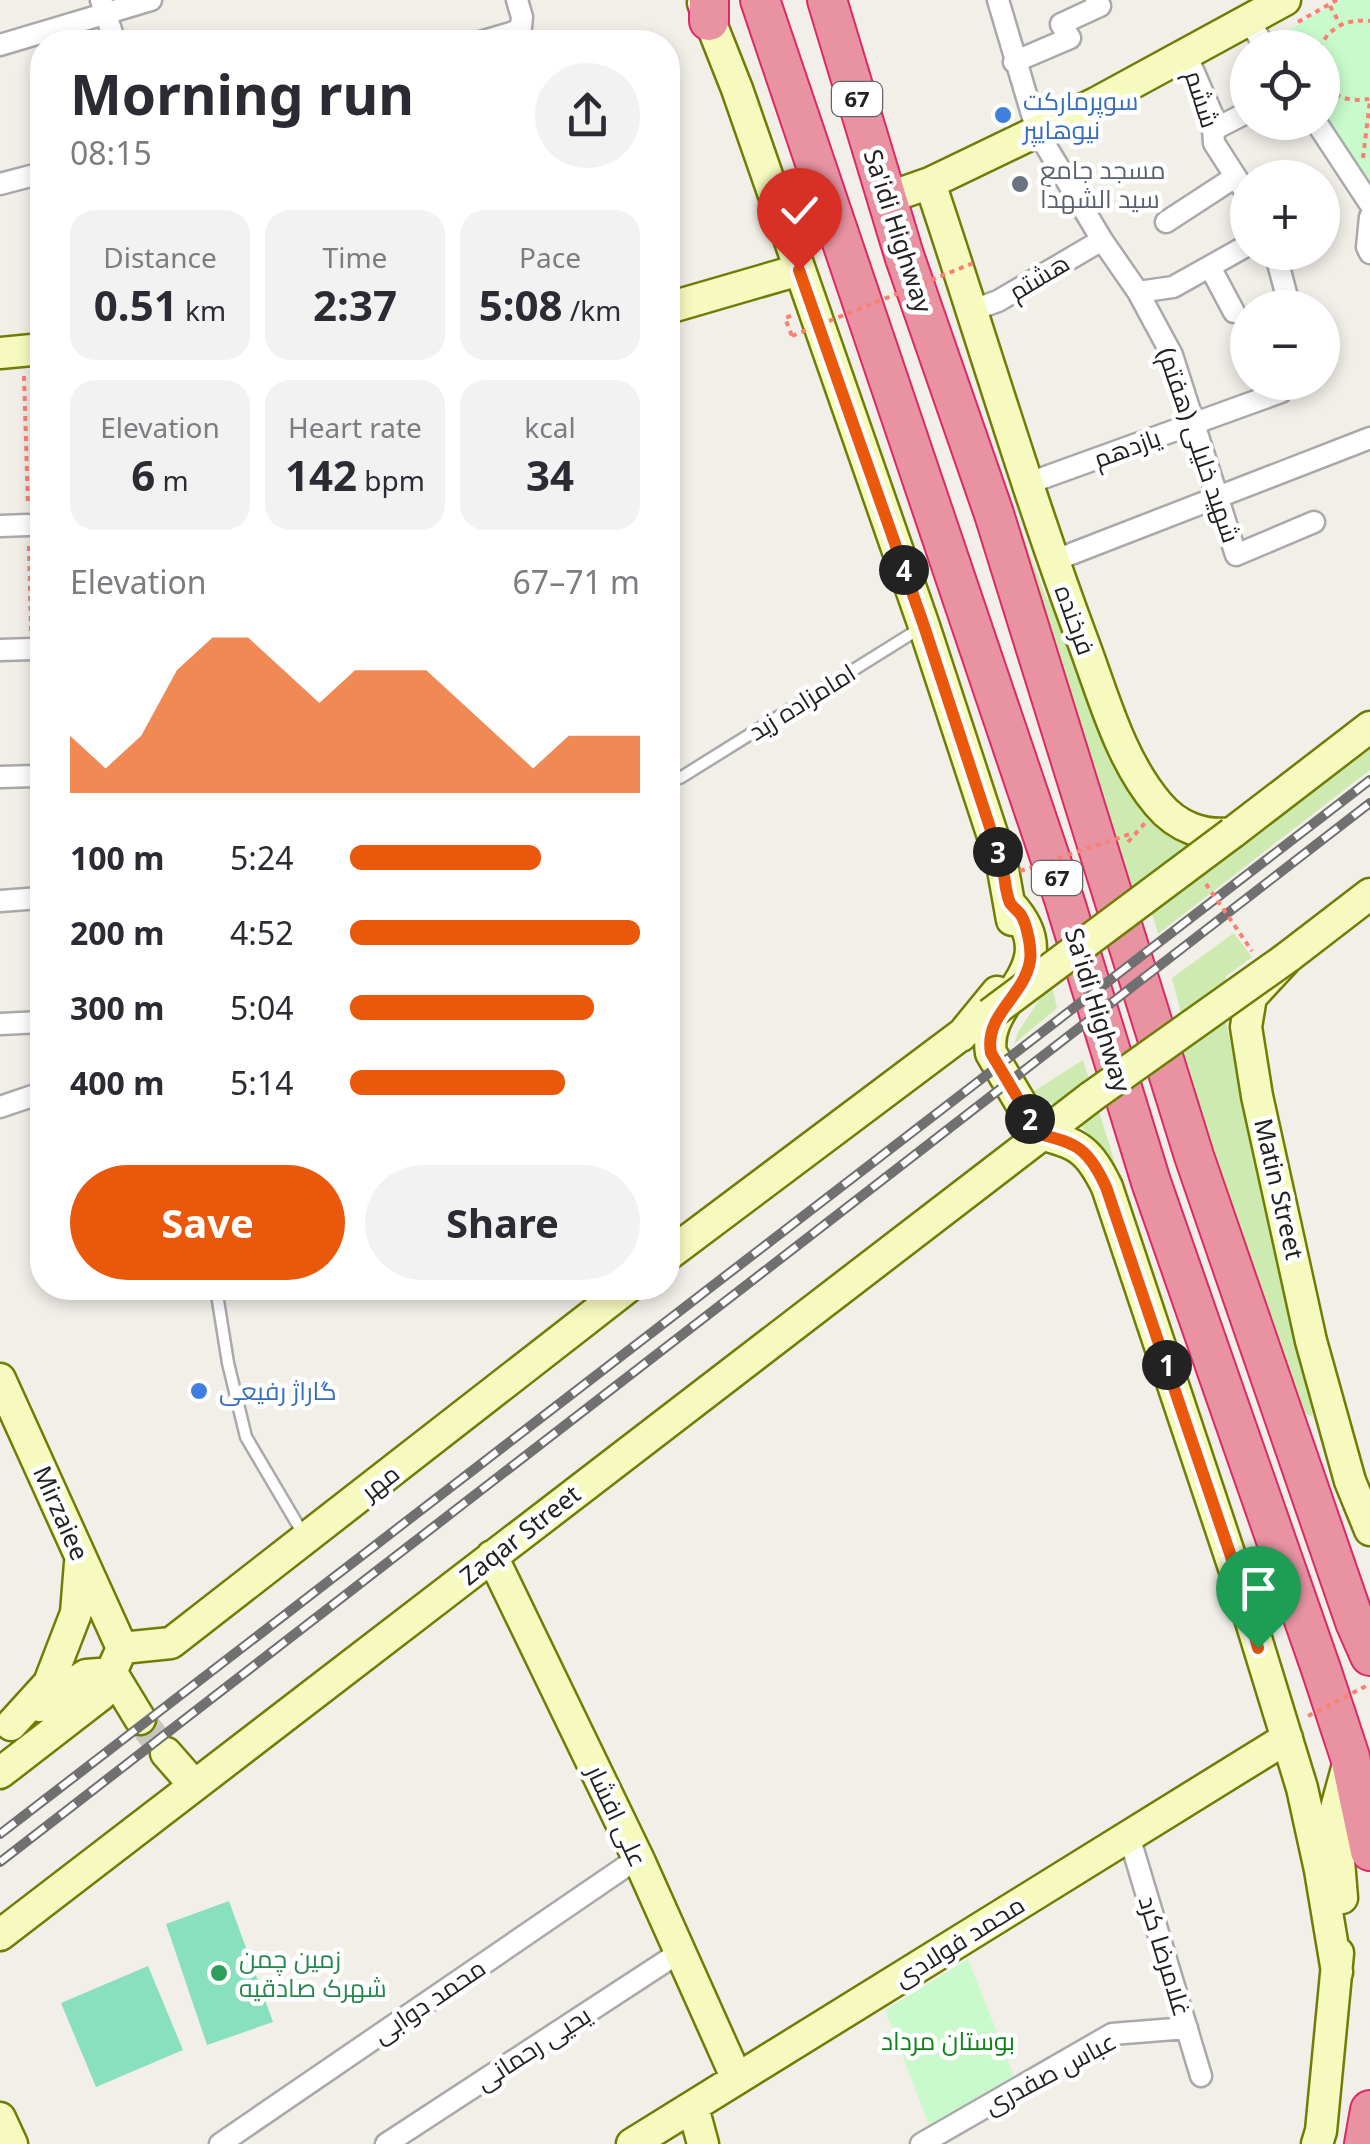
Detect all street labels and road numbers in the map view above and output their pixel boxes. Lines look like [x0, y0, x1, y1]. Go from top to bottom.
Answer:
street label: ششم [1176, 66, 1228, 132]
road number: 67 [832, 82, 882, 116]
street label: Sa'idi Highway [856, 145, 941, 317]
street label: هشتم [1002, 245, 1076, 309]
street label: شهید خلیلی (هفتم) [1149, 343, 1249, 547]
street label: یازدهم [1088, 419, 1166, 477]
street label: فرخنده [1048, 580, 1104, 659]
street label: امامزاده زید [741, 655, 861, 747]
road number: 67 [1032, 861, 1082, 895]
street label: Sa'idi Highway [1058, 923, 1140, 1096]
street label: Matin Street [1247, 1115, 1313, 1263]
street label: مهر [352, 1455, 406, 1508]
street label: Mirzaiee [26, 1460, 98, 1565]
street label: Zaqar Street [452, 1476, 587, 1592]
street label: علی افشار [579, 1757, 656, 1872]
street label: محمد فولادی [887, 1887, 1030, 1994]
street label: غلامرضا کرد [1131, 1891, 1200, 2020]
street label: محمد دوابی [365, 1950, 491, 2050]
street label: یحیی رحمانی [468, 1997, 597, 2097]
street label: عباس صفدری [977, 2023, 1122, 2121]

